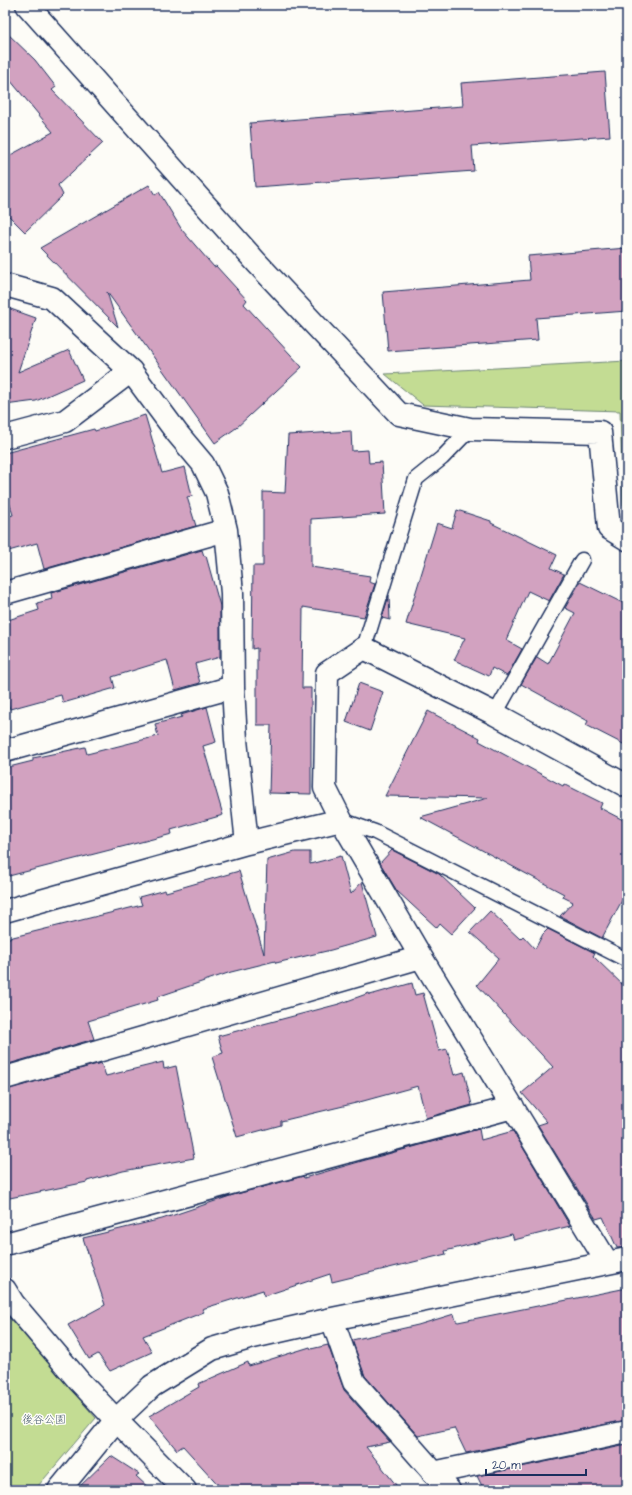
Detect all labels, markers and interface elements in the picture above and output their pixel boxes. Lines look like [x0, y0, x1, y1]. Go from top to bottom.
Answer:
park label: 後谷公園 [22, 1412, 66, 1427]
scale bar [486, 1451, 586, 1477]
text: 20 m [492, 1457, 521, 1474]

